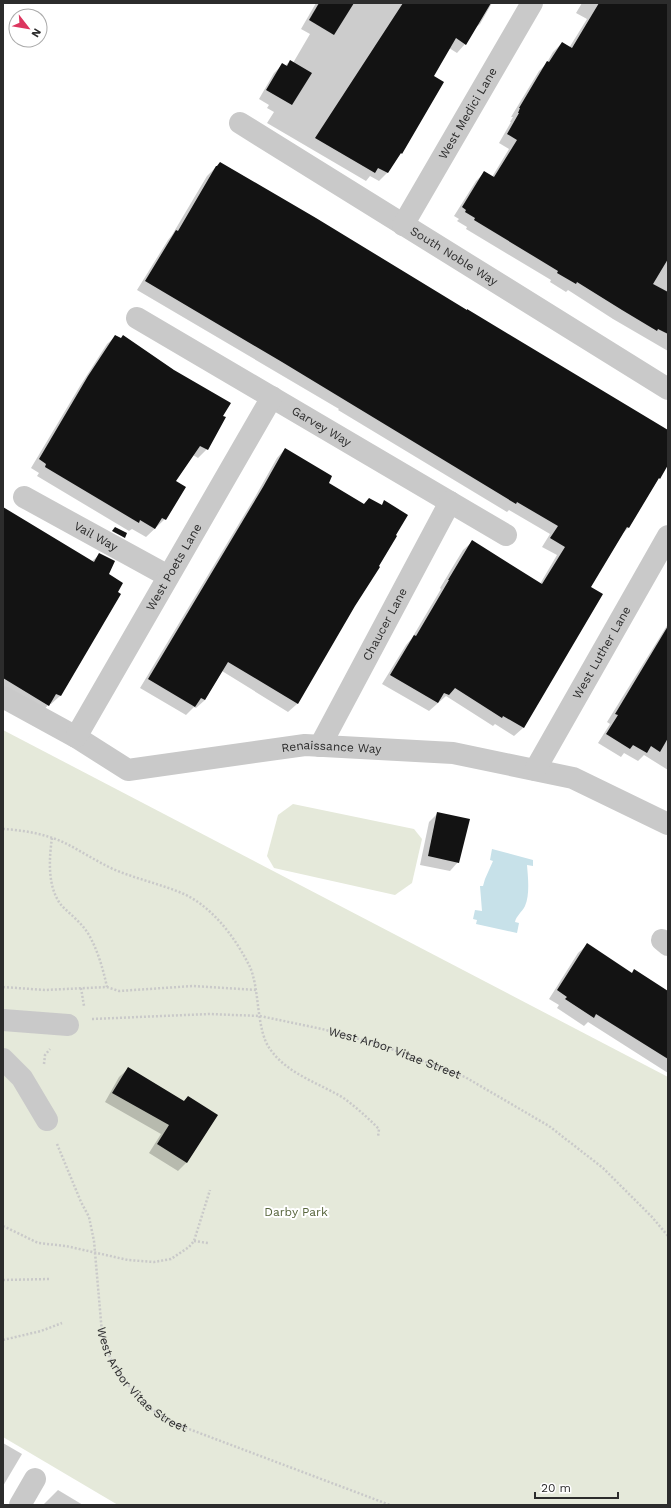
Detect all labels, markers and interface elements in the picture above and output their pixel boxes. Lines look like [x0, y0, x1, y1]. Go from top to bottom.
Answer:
north arrow [8, 8, 48, 48]
text: N [28, 26, 44, 40]
street label: West Medici Lane [436, 65, 500, 162]
street label: South Noble Way [408, 224, 501, 289]
street label: Garvey Way [289, 404, 354, 450]
street label: Vail Way [72, 519, 121, 554]
street label: West Poets Lane [143, 521, 205, 613]
street label: Chaucer Lane [360, 585, 410, 663]
street label: West Luther Lane [570, 604, 634, 701]
street label: Renaissance Way [281, 738, 383, 756]
street label: West Arbor Vitae Street [327, 1024, 463, 1082]
park label: Darby Park [264, 1205, 328, 1219]
street label: West Arbor Vitae Street [94, 1326, 189, 1435]
scale bar [535, 1474, 618, 1500]
text: 20 m [541, 1481, 571, 1495]

